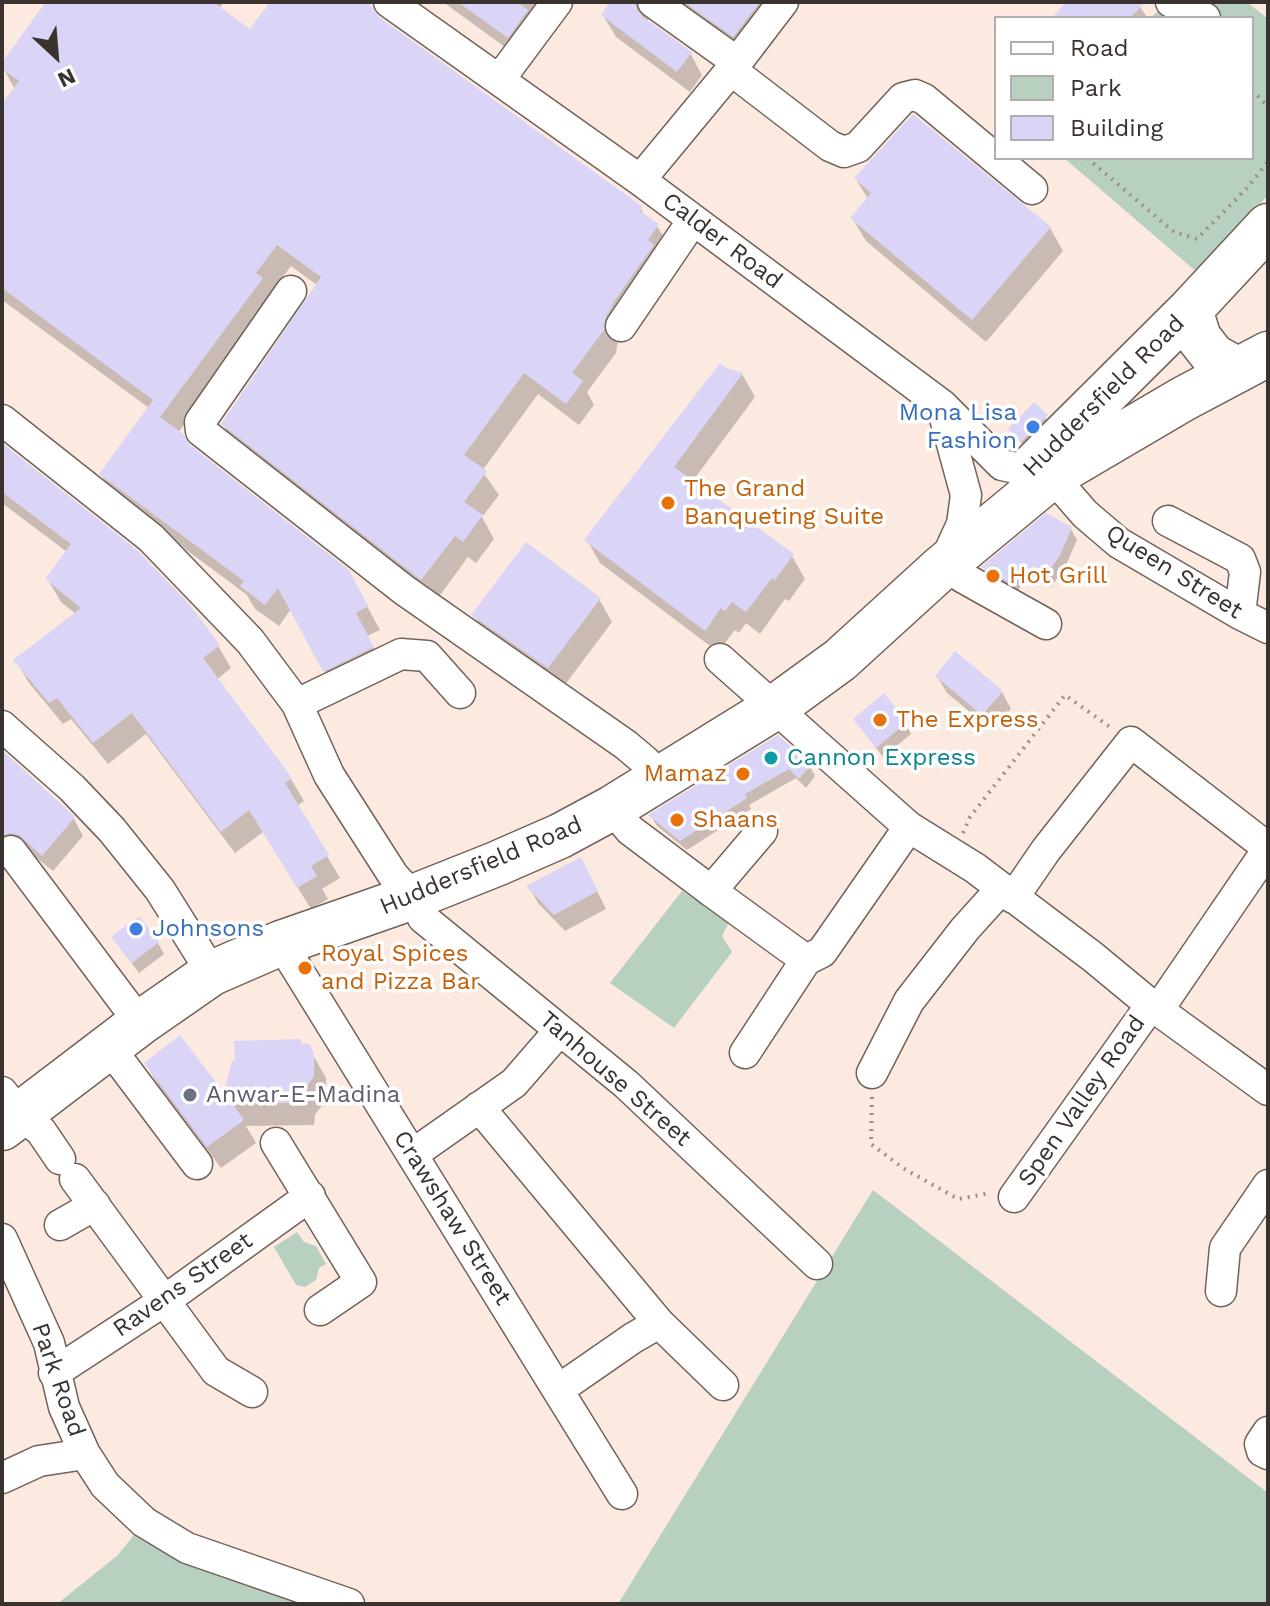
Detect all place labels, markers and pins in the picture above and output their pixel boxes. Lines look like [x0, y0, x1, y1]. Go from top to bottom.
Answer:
place label: Mona Lisa Fashion [899, 399, 1017, 455]
marker: Mona Lisa Fashion [1024, 418, 1042, 436]
place label: The Grand Banqueting Suite [684, 475, 884, 531]
marker: The Grand Banqueting Suite [659, 494, 677, 512]
place label: Hot Grill [1009, 562, 1107, 590]
marker: Hot Grill [984, 567, 1002, 585]
place label: The Express [896, 706, 1039, 734]
marker: The Express [871, 711, 889, 729]
place label: Cannon Express [787, 744, 976, 772]
marker: Cannon Express [762, 749, 780, 767]
place label: Mamaz [644, 760, 727, 788]
marker: Mamaz [734, 765, 752, 783]
place label: Shaans [693, 806, 778, 834]
marker: Shaans [668, 811, 686, 829]
place label: Johnsons [152, 915, 264, 943]
marker: Johnsons [127, 920, 145, 938]
place label: Royal Spices and Pizza Bar [321, 940, 480, 996]
marker: Royal Spices and Pizza Bar [296, 959, 314, 977]
place label: Anwar-E-Madina [206, 1081, 400, 1109]
marker: Anwar-E-Madina [181, 1086, 199, 1104]

